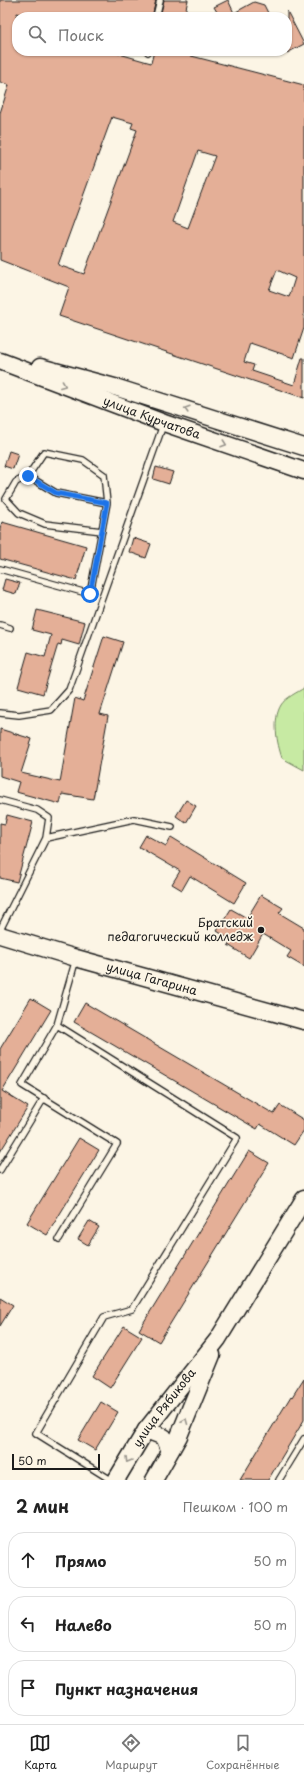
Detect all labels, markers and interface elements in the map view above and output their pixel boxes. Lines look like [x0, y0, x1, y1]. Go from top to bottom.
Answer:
search box [12, 12, 292, 56]
icon: search [26, 23, 48, 45]
text: Поиск [58, 23, 104, 46]
one-way arrow [59, 381, 66, 389]
street label: улица Курчатова [101, 391, 204, 443]
one-way arrow [184, 405, 191, 414]
one-way arrow [221, 439, 228, 447]
route end [19, 467, 37, 485]
route start [81, 585, 99, 603]
place label: Братский педагогический колледж [107, 913, 253, 945]
marker: Братский педагогический колледж [256, 925, 266, 935]
street label: улица Гагарина [104, 957, 200, 999]
street label: улица Рябикова [128, 1364, 200, 1450]
one-way arrow [181, 1418, 189, 1425]
scale bar [12, 1452, 100, 1471]
text: 50 m [18, 1452, 47, 1469]
one-way arrow [125, 1456, 133, 1463]
text: 2 мин [16, 1493, 69, 1519]
text: Пешком · 100 m [183, 1497, 288, 1516]
icon: ahead [17, 1549, 39, 1571]
text: Прямо [55, 1549, 106, 1572]
text: 50 m [253, 1551, 287, 1570]
icon: left [17, 1613, 39, 1635]
text: Налево [55, 1613, 112, 1636]
text: 50 m [253, 1615, 287, 1634]
icon: arrive [17, 1677, 39, 1699]
text: Пункт назначения [55, 1677, 198, 1700]
tab: Карта [24, 1732, 57, 1773]
tab: Маршрут [105, 1732, 157, 1773]
tab: Сохранённые [206, 1732, 280, 1773]

